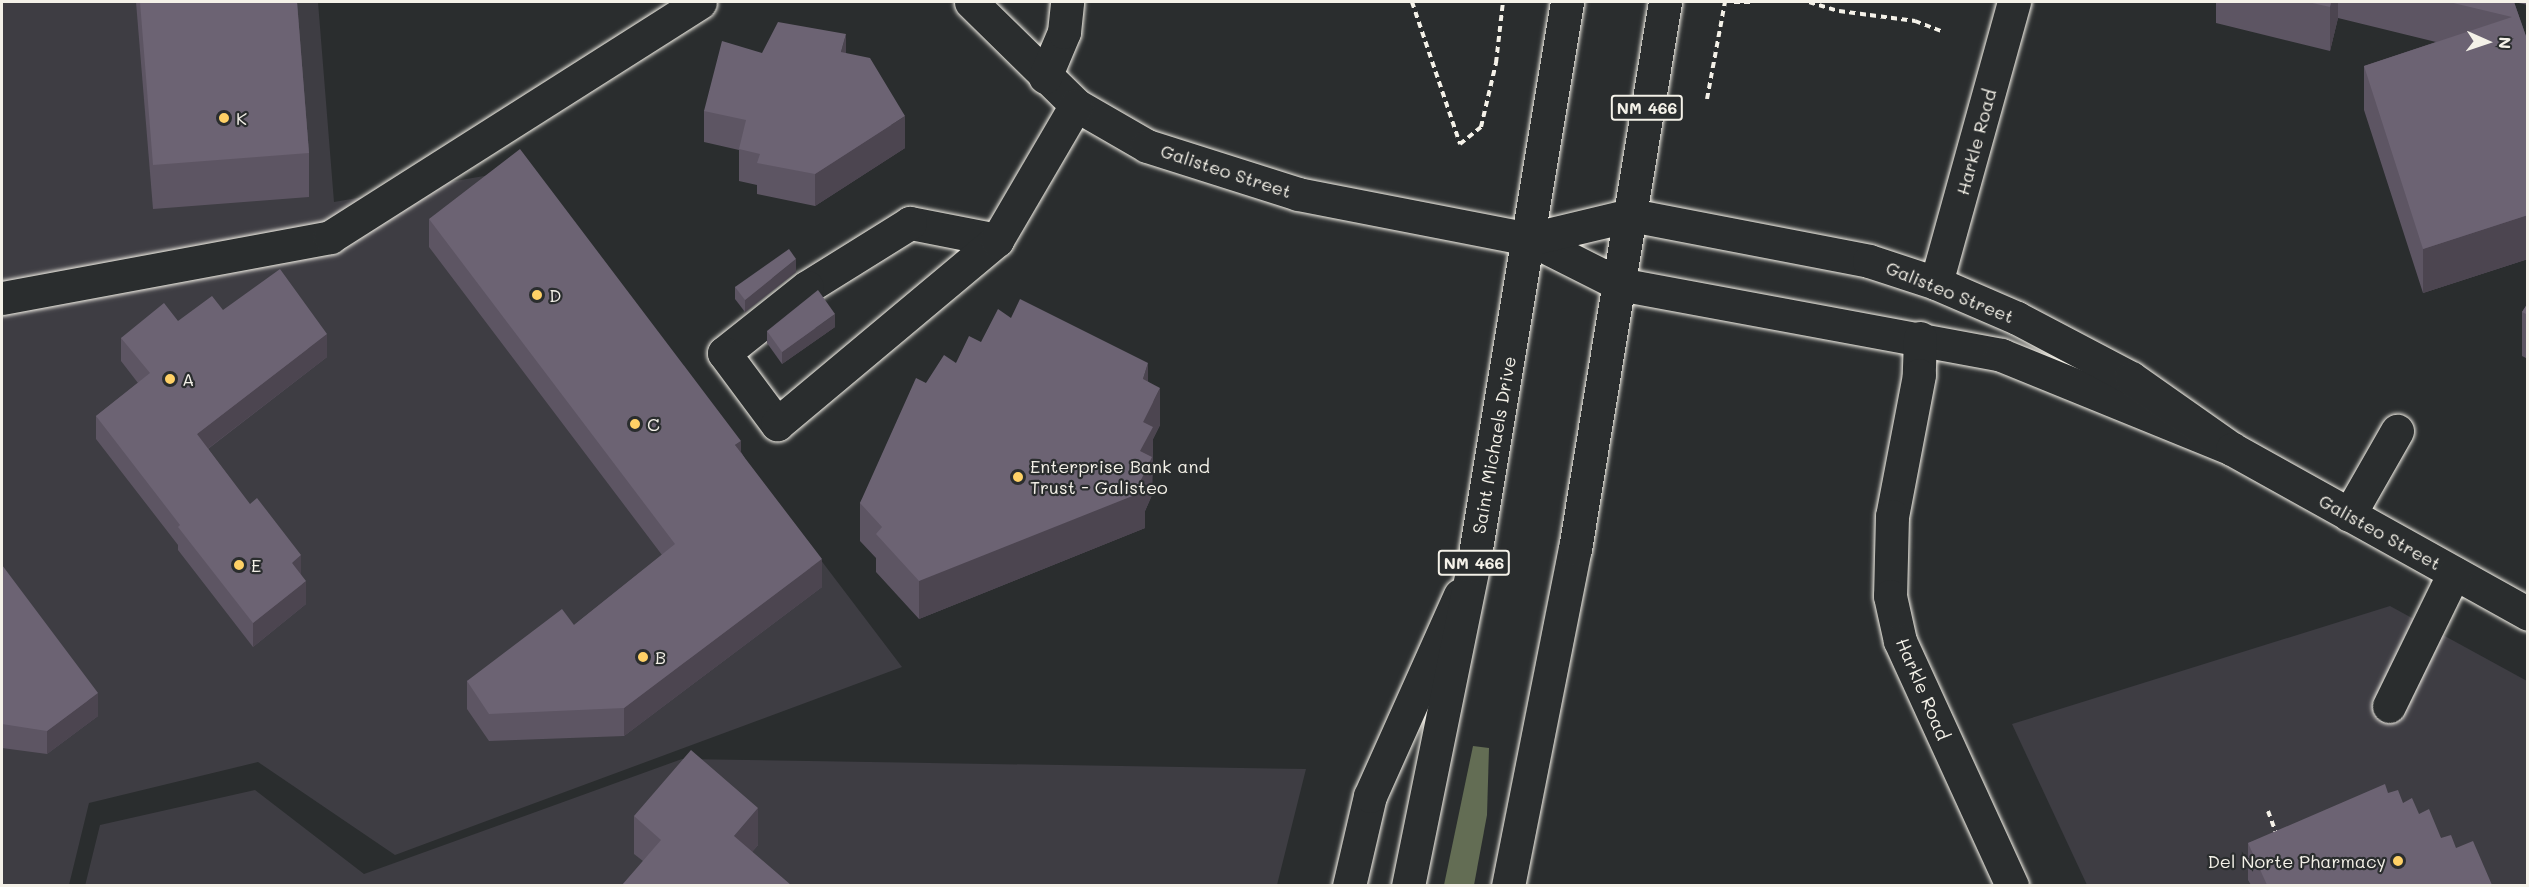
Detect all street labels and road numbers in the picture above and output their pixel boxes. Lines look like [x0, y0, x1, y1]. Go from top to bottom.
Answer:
street label: Harkle Road [1951, 87, 2001, 197]
road number: NM 466 [1610, 95, 1684, 121]
street label: Galisteo Street [1158, 140, 1294, 202]
street label: Galisteo Street [1883, 256, 2017, 328]
street label: Saint Michaels Drive [1468, 354, 1520, 536]
street label: Galisteo Street [2315, 490, 2445, 574]
road number: NM 466 [1436, 550, 1512, 576]
street label: Harkle Road [1892, 635, 1954, 743]

